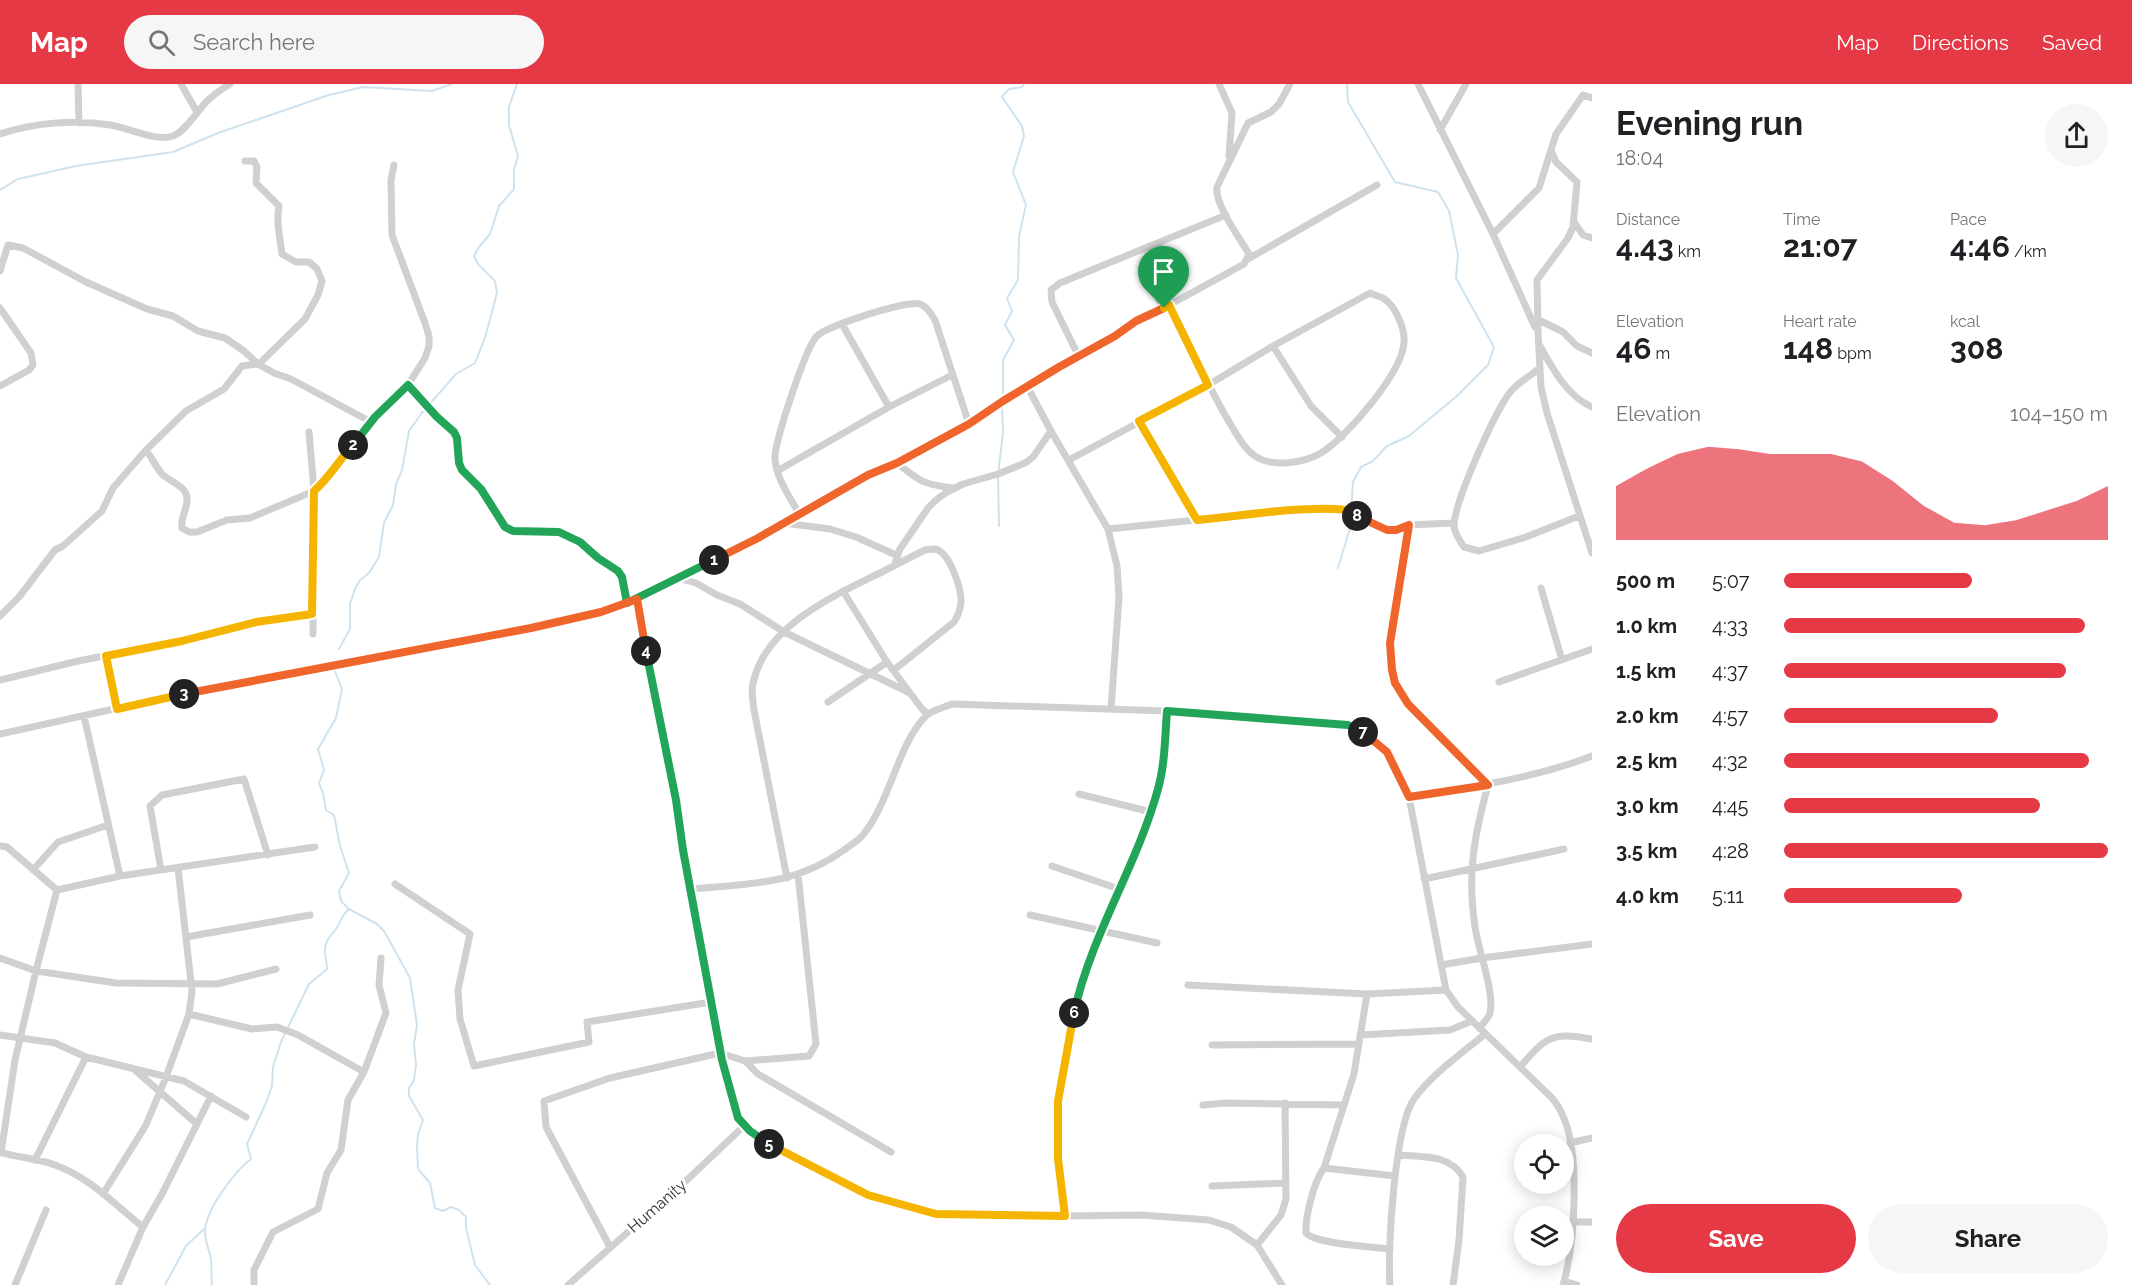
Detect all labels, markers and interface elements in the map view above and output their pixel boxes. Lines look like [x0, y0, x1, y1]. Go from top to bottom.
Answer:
search box [124, 15, 544, 69]
text: Map [30, 26, 88, 59]
icon: search [145, 26, 178, 59]
text: Search here [193, 29, 315, 55]
text: Map [1836, 30, 1879, 55]
text: Directions [1912, 30, 2009, 55]
text: Saved [2042, 30, 2102, 55]
text: Evening run [1616, 104, 1803, 143]
button: share [2045, 104, 2108, 167]
text: 18:04 [1616, 146, 1663, 170]
text: Distance [1616, 210, 1680, 229]
text: Time [1783, 210, 1820, 229]
text: Pace [1950, 210, 1987, 229]
text: 4.43 [1616, 229, 1674, 264]
text: 21:07 [1783, 229, 1857, 264]
text: 4:46 [1950, 229, 2010, 264]
text: km [1674, 242, 1701, 261]
text: /km [2010, 242, 2047, 261]
pin [1138, 246, 1189, 308]
icon: arrive [1147, 255, 1180, 288]
text: Elevation [1616, 312, 1684, 331]
text: Heart rate [1783, 312, 1857, 331]
text: kcal [1950, 312, 1980, 331]
text: 46 [1616, 331, 1651, 366]
text: 148 [1783, 331, 1833, 366]
text: 308 [1950, 331, 2003, 366]
text: m [1651, 344, 1670, 363]
text: bpm [1833, 344, 1872, 363]
text: Elevation [1616, 402, 1701, 426]
text: 104–150 m [2010, 402, 2108, 426]
pin: 2 [338, 430, 368, 460]
text: 2 [348, 435, 358, 454]
pin: 8 [1342, 501, 1372, 531]
text: 8 [1352, 506, 1362, 525]
pin: 1 [699, 545, 729, 575]
text: 1 [710, 550, 718, 569]
text: 500 m [1616, 569, 1675, 593]
text: 5:07 [1712, 569, 1749, 593]
text: 1.0 km [1616, 614, 1677, 638]
text: 4:33 [1712, 614, 1748, 638]
pin: 4 [631, 636, 661, 666]
text: 4 [641, 641, 651, 660]
text: 1.5 km [1616, 659, 1676, 683]
text: 4:37 [1712, 659, 1748, 683]
pin: 3 [169, 679, 199, 709]
text: 3 [180, 684, 188, 703]
text: 2.0 km [1616, 704, 1679, 728]
text: 4:57 [1712, 704, 1748, 728]
pin: 7 [1348, 717, 1378, 747]
text: 7 [1359, 722, 1367, 741]
text: 2.5 km [1616, 749, 1677, 773]
text: 4:32 [1712, 749, 1748, 773]
text: 3.0 km [1616, 794, 1679, 818]
text: 4:45 [1712, 794, 1749, 818]
text: 3.5 km [1616, 839, 1677, 863]
text: 4:28 [1712, 839, 1749, 863]
text: 4.0 km [1616, 884, 1679, 908]
text: 5:11 [1712, 884, 1744, 908]
pin: 6 [1059, 998, 1089, 1028]
text: 6 [1069, 1003, 1079, 1022]
pin: 5 [754, 1129, 784, 1159]
text: 5 [765, 1134, 773, 1153]
map controls [1514, 1134, 1574, 1266]
button: locate [1514, 1134, 1574, 1194]
street label: Humanity [624, 1175, 690, 1237]
button: Save [1616, 1204, 1856, 1273]
button: Share [1868, 1204, 2108, 1273]
button: layers [1514, 1206, 1574, 1266]

